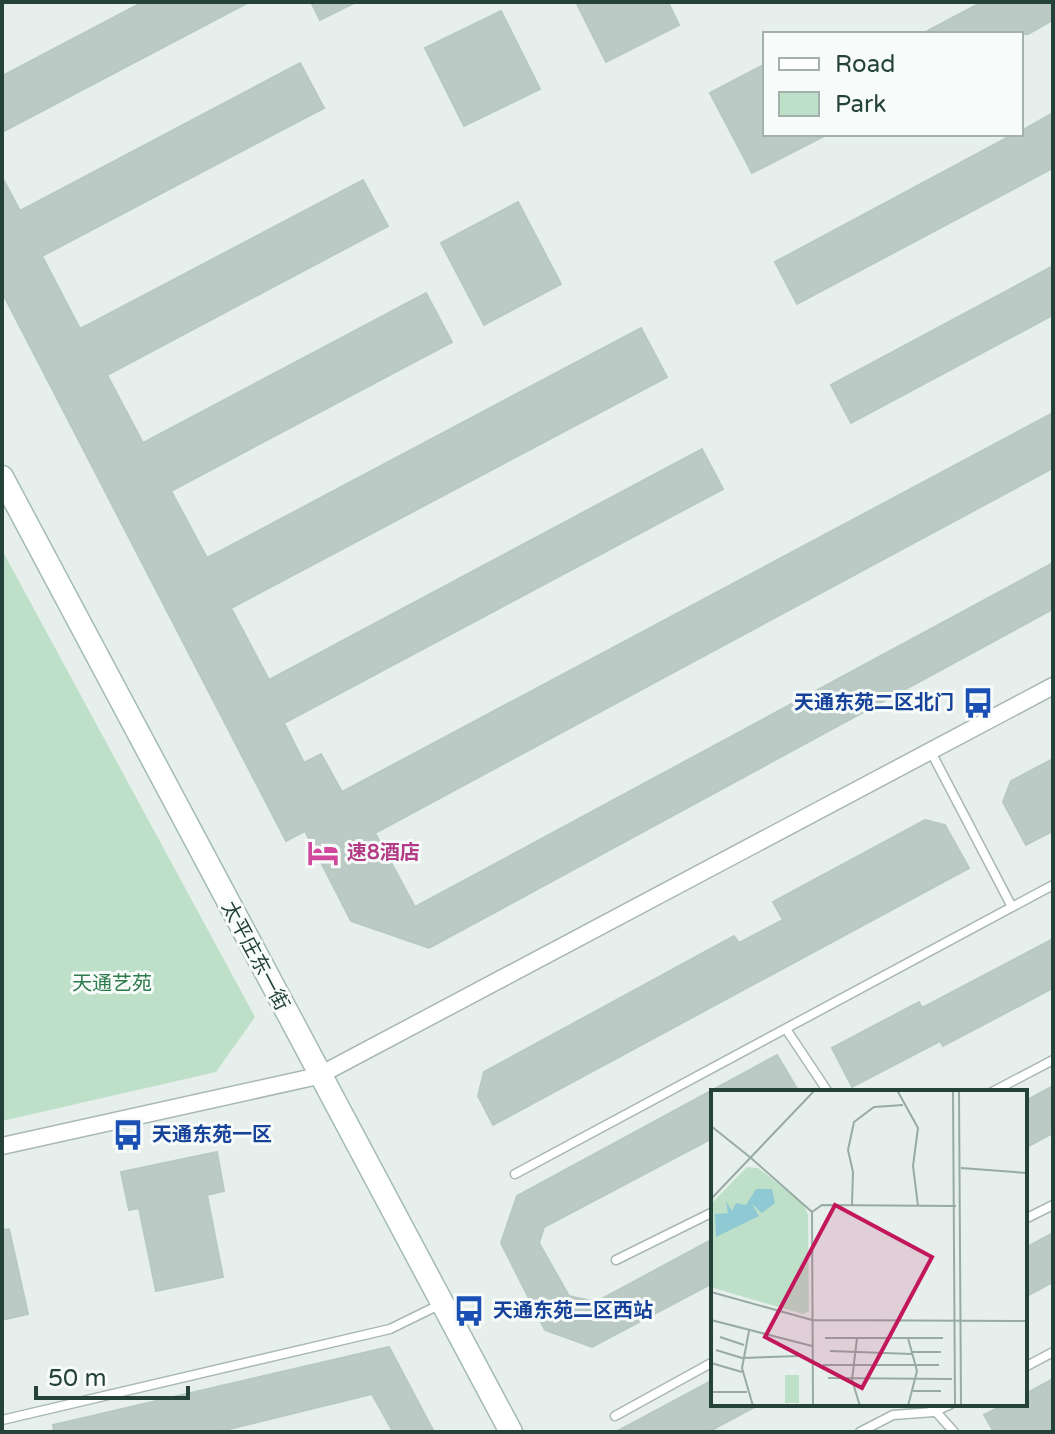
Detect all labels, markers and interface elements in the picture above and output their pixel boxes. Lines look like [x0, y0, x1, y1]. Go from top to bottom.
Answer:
legend [763, 32, 1023, 136]
text: Road [835, 50, 895, 79]
text: Park [835, 90, 886, 119]
bus stop icon: 天通东苑二区北门 [961, 686, 995, 720]
place label: 天通东苑二区北门 [794, 691, 954, 715]
hotel icon: 速8酒店 [306, 836, 340, 870]
place label: 速8酒店 [347, 841, 420, 865]
street label: 太平庄东一街 [216, 897, 294, 1015]
park label: 天通艺苑 [72, 972, 152, 996]
inset map [711, 1090, 1027, 1406]
bus stop icon: 天通东苑一区 [111, 1118, 145, 1152]
place label: 天通东苑一区 [152, 1123, 272, 1147]
bus stop icon: 天通东苑二区西站 [452, 1294, 486, 1328]
place label: 天通东苑二区西站 [493, 1299, 653, 1323]
scale bar [36, 1350, 188, 1400]
text: 50 m [48, 1364, 106, 1393]

